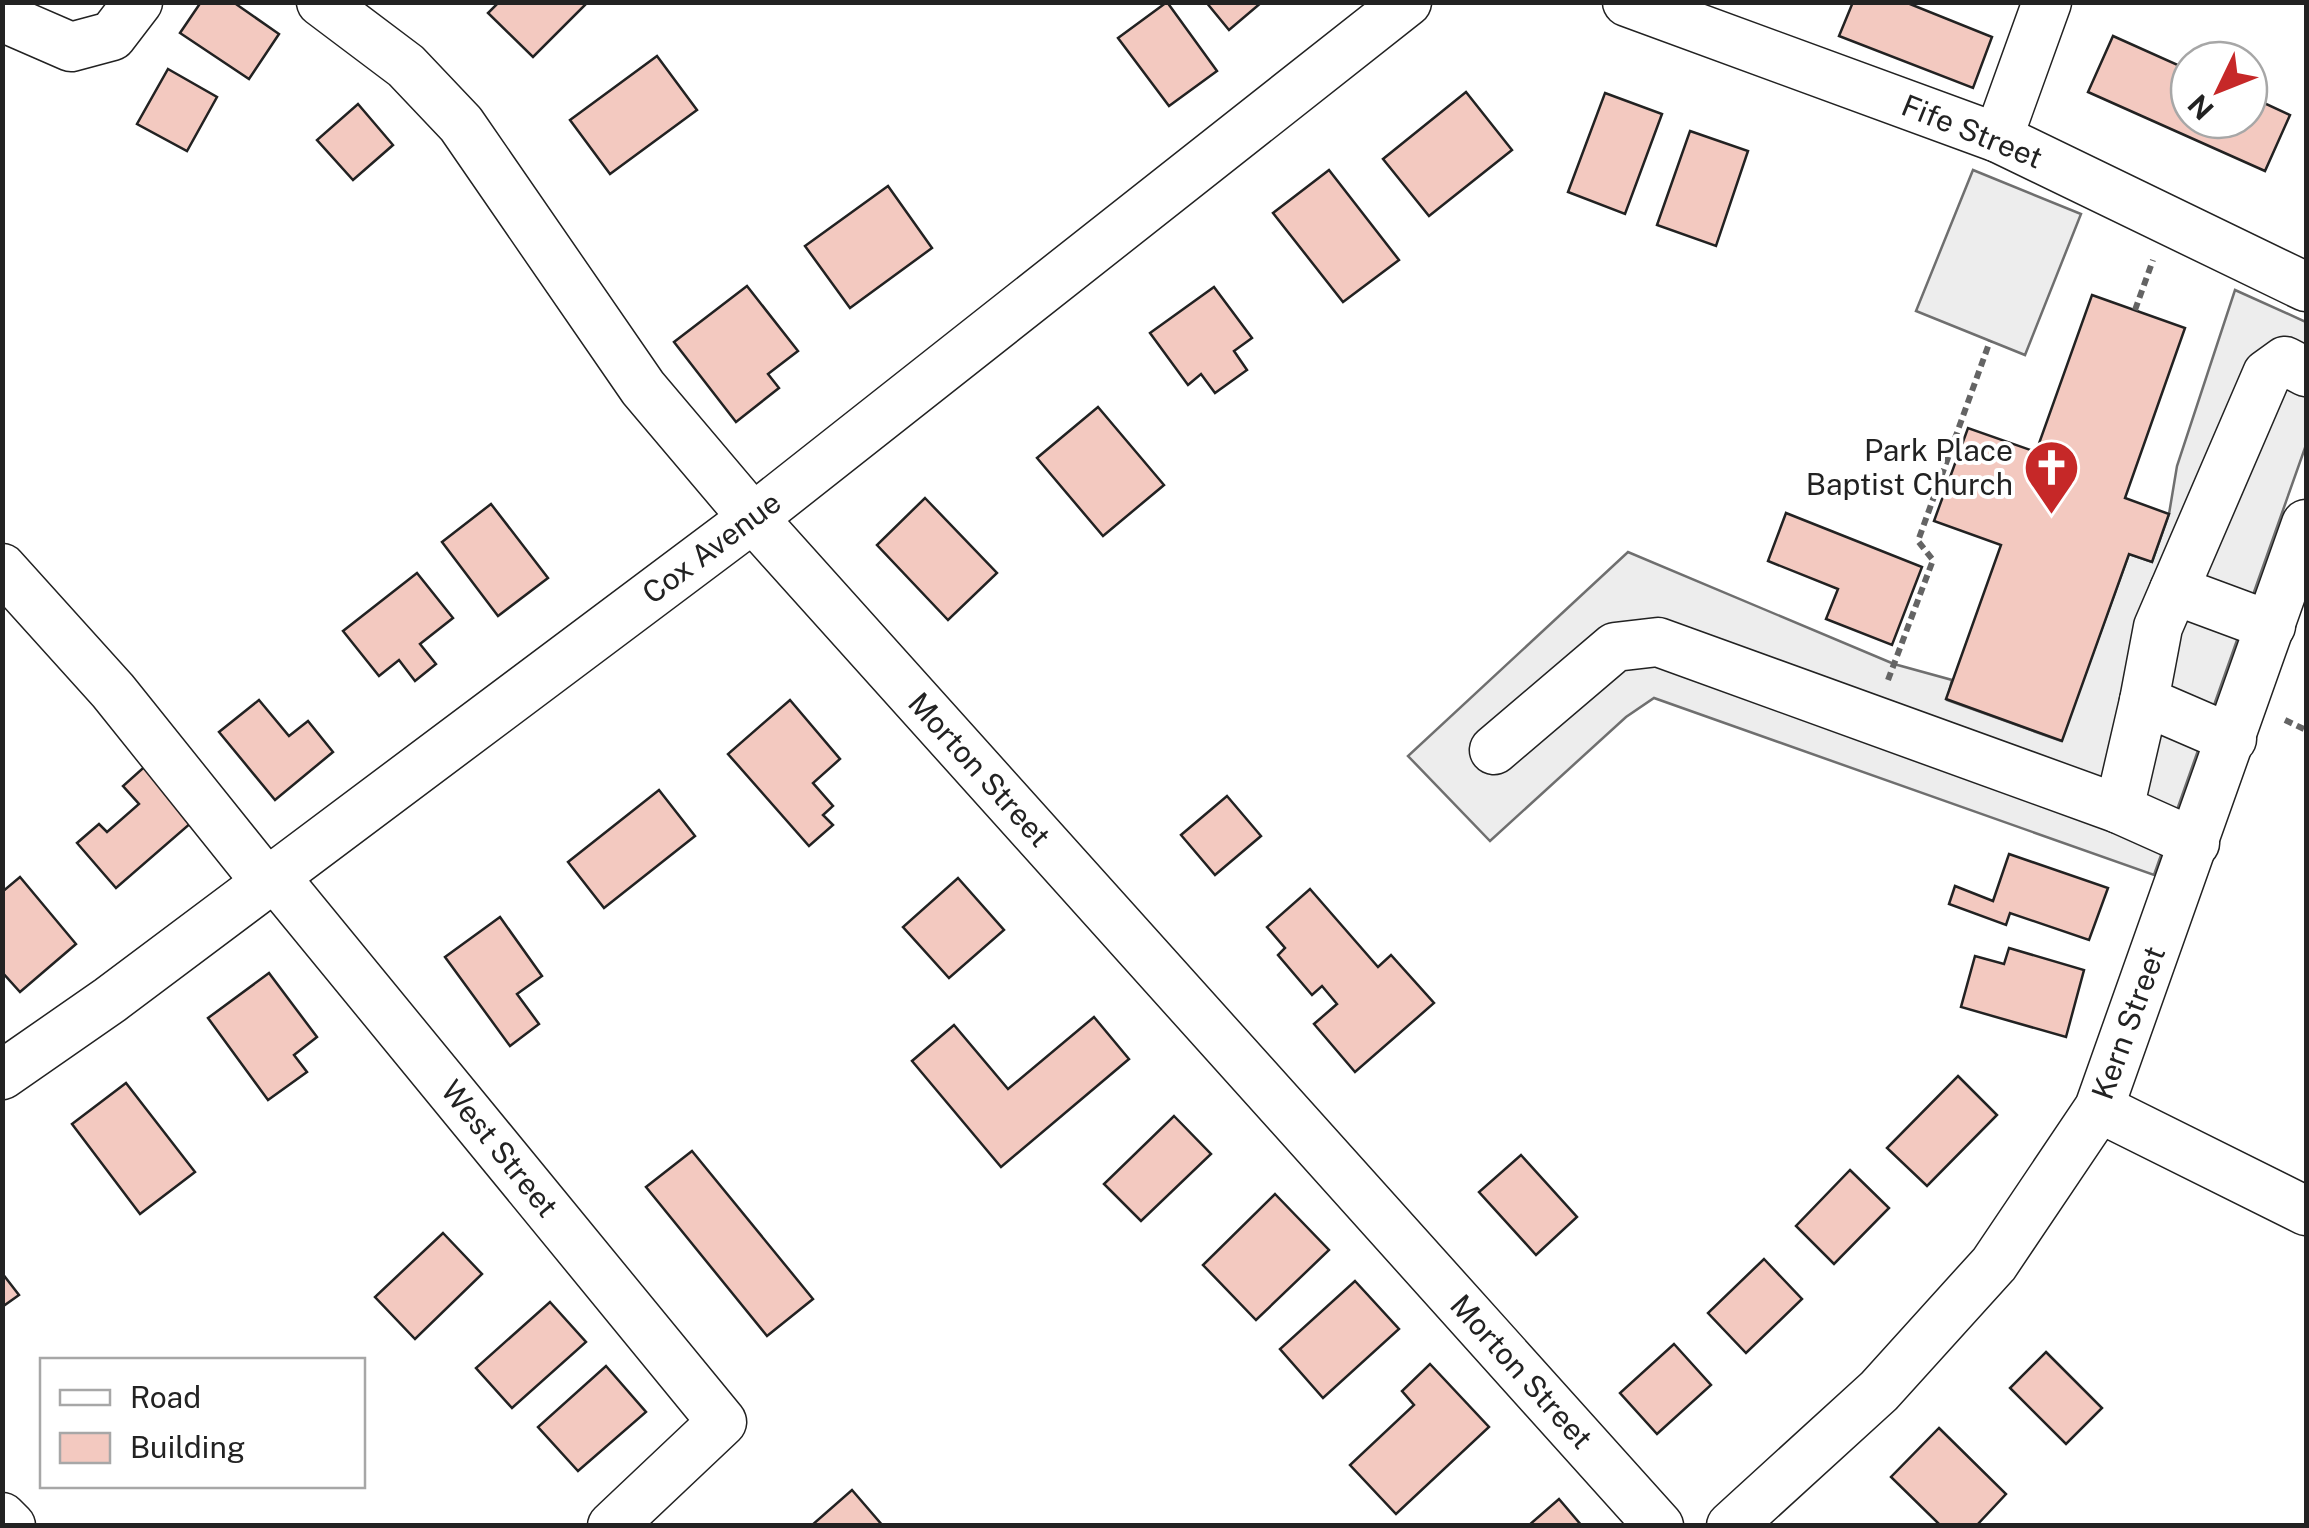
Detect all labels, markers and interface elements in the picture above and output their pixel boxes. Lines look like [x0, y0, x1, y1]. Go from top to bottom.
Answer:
north arrow [2169, 40, 2269, 140]
street label: Fife Street [1897, 87, 2048, 176]
text: N [2181, 88, 2220, 127]
place label: Park Place Baptist Church [1806, 432, 2013, 502]
church icon: Park Place Baptist Church [2022, 438, 2082, 517]
street label: Cox Avenue [635, 484, 788, 611]
street label: Morton Street [901, 685, 1058, 854]
street label: Kern Street [2084, 941, 2172, 1104]
street label: West Street [434, 1073, 566, 1224]
street label: Morton Street [1443, 1287, 1600, 1456]
legend [40, 1358, 365, 1488]
text: Road [130, 1379, 201, 1415]
text: Building [130, 1429, 245, 1465]

